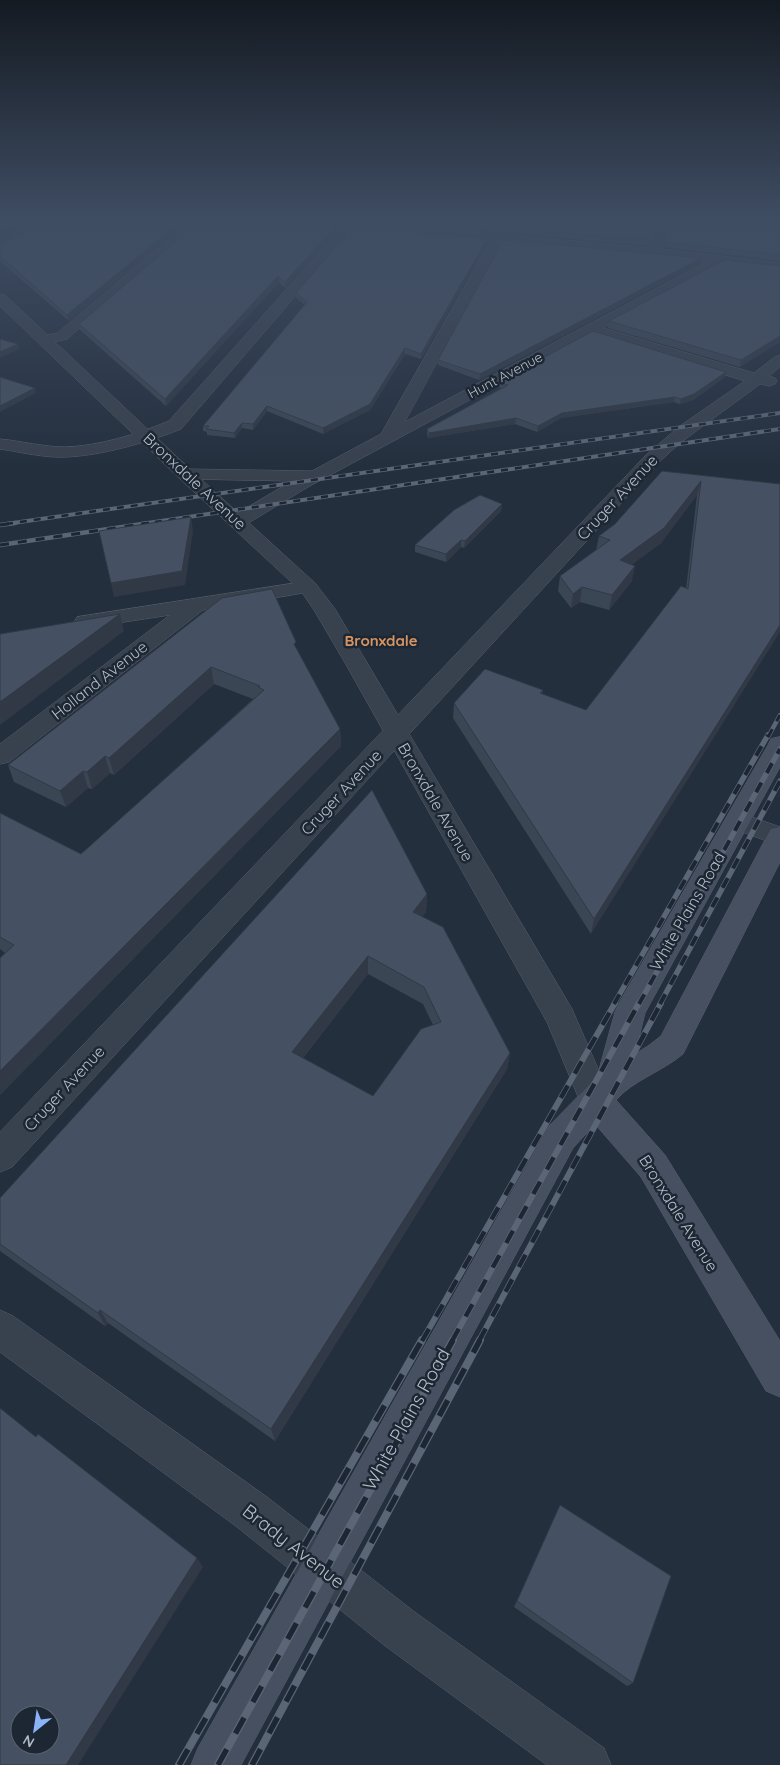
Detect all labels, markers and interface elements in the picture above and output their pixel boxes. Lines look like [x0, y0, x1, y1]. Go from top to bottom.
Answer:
street label: Hunt Avenue [464, 348, 546, 402]
street label: Bronxdale Avenue [139, 428, 251, 534]
street label: Cruger Avenue [572, 450, 662, 544]
district label: Bronxdale [344, 631, 418, 650]
street label: Holland Avenue [47, 636, 151, 724]
street label: Bronxdale Avenue [394, 739, 478, 865]
street label: Cruger Avenue [296, 745, 386, 839]
street label: White Plains Road [645, 848, 729, 974]
street label: Cruger Avenue [19, 1041, 109, 1135]
street label: Bronxdale Avenue [635, 1151, 723, 1275]
street label: White Plains Road [357, 1344, 455, 1494]
street label: Brady Avenue [238, 1499, 350, 1593]
north arrow [10, 1705, 60, 1755]
text: N [20, 1731, 37, 1752]

